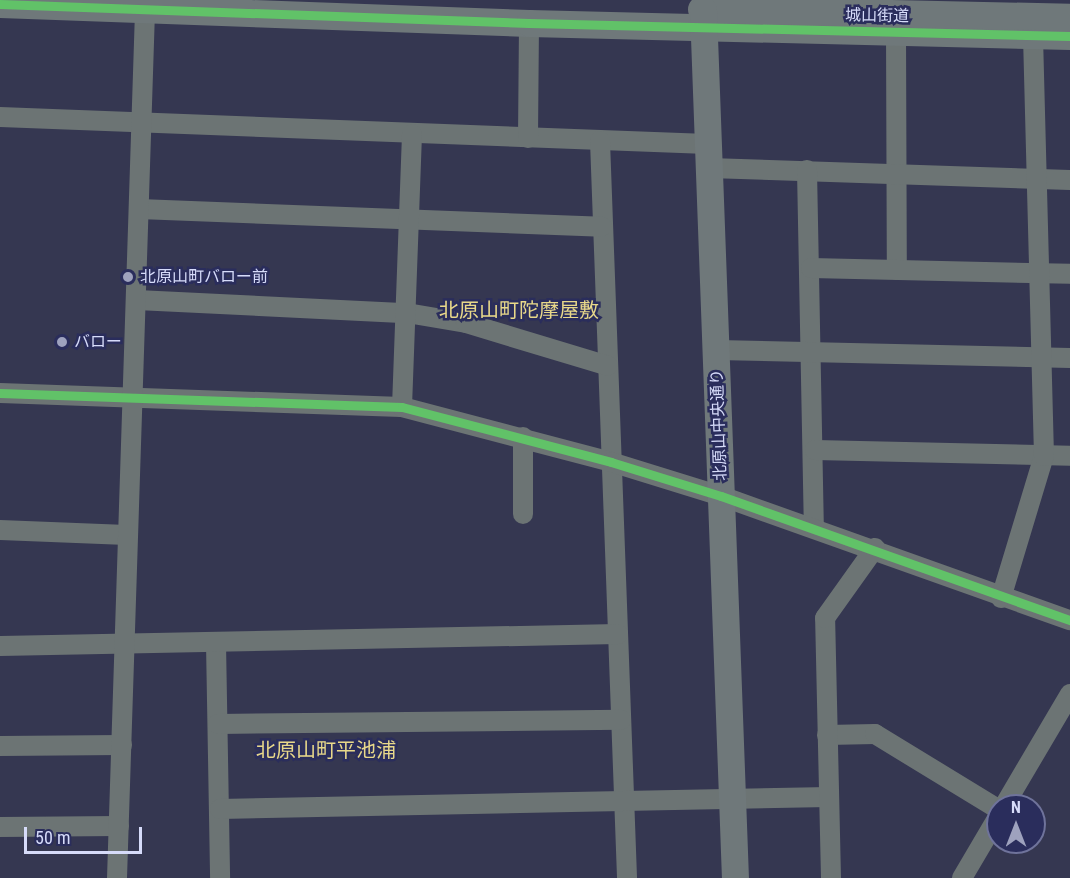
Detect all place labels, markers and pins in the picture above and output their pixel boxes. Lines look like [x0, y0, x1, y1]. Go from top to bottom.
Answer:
place label: 北原山町バロー前 [140, 267, 268, 287]
marker: 北原山町バロー前 [121, 270, 135, 284]
place label: バロー [74, 332, 122, 352]
marker: バロー [55, 335, 69, 349]

